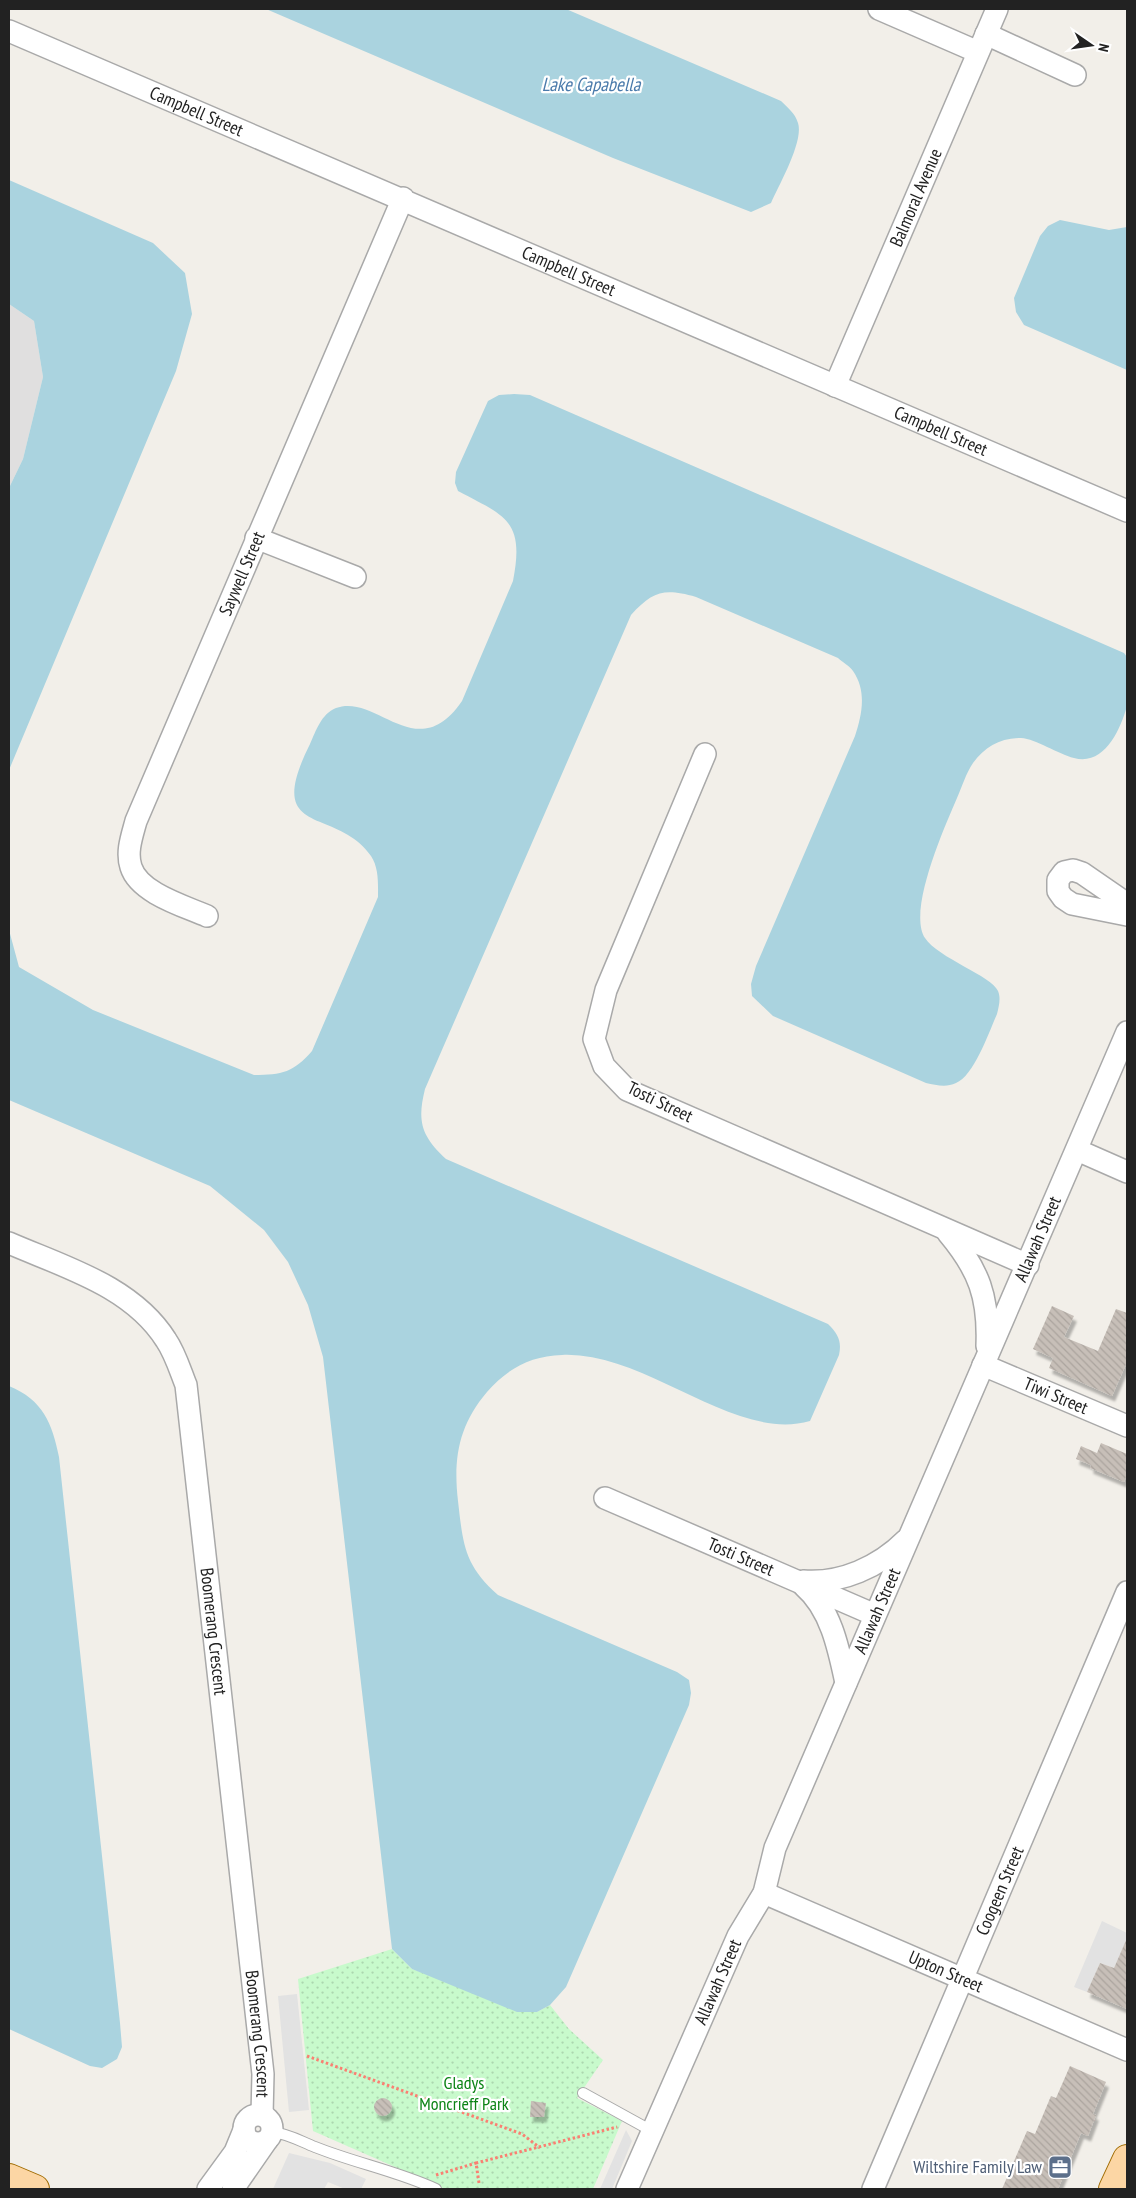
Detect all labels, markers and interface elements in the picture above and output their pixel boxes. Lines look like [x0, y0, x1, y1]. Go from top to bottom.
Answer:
north arrow [1066, 20, 1116, 70]
text: N [1094, 42, 1113, 54]
water label: Lake Capabella [542, 72, 642, 96]
street label: Campbell Street [146, 81, 247, 141]
street label: Balmoral Avenue [884, 145, 947, 250]
street label: Campbell Street [519, 241, 619, 301]
street label: Campbell Street [891, 400, 991, 461]
street label: Saywell Street [213, 528, 270, 619]
street label: Tosti Street [624, 1076, 697, 1127]
street label: Allawah Street [1009, 1193, 1066, 1285]
street label: Tiwi Street [1020, 1372, 1092, 1419]
street label: Tosti Street [704, 1532, 778, 1581]
street label: Allawah Street [848, 1564, 905, 1657]
street label: Boomerang Crescent [196, 1567, 233, 1696]
street label: Coogeen Street [970, 1842, 1029, 1939]
street label: Allawah Street [689, 1936, 746, 2028]
street label: Upton Street [905, 1945, 987, 1997]
street label: Boomerang Crescent [240, 1969, 275, 2098]
park label: Gladys Moncrieff Park [419, 2071, 509, 2115]
office icon: Wiltshire Family Law [1047, 2154, 1073, 2180]
place label: Wiltshire Family Law [913, 2155, 1042, 2178]

